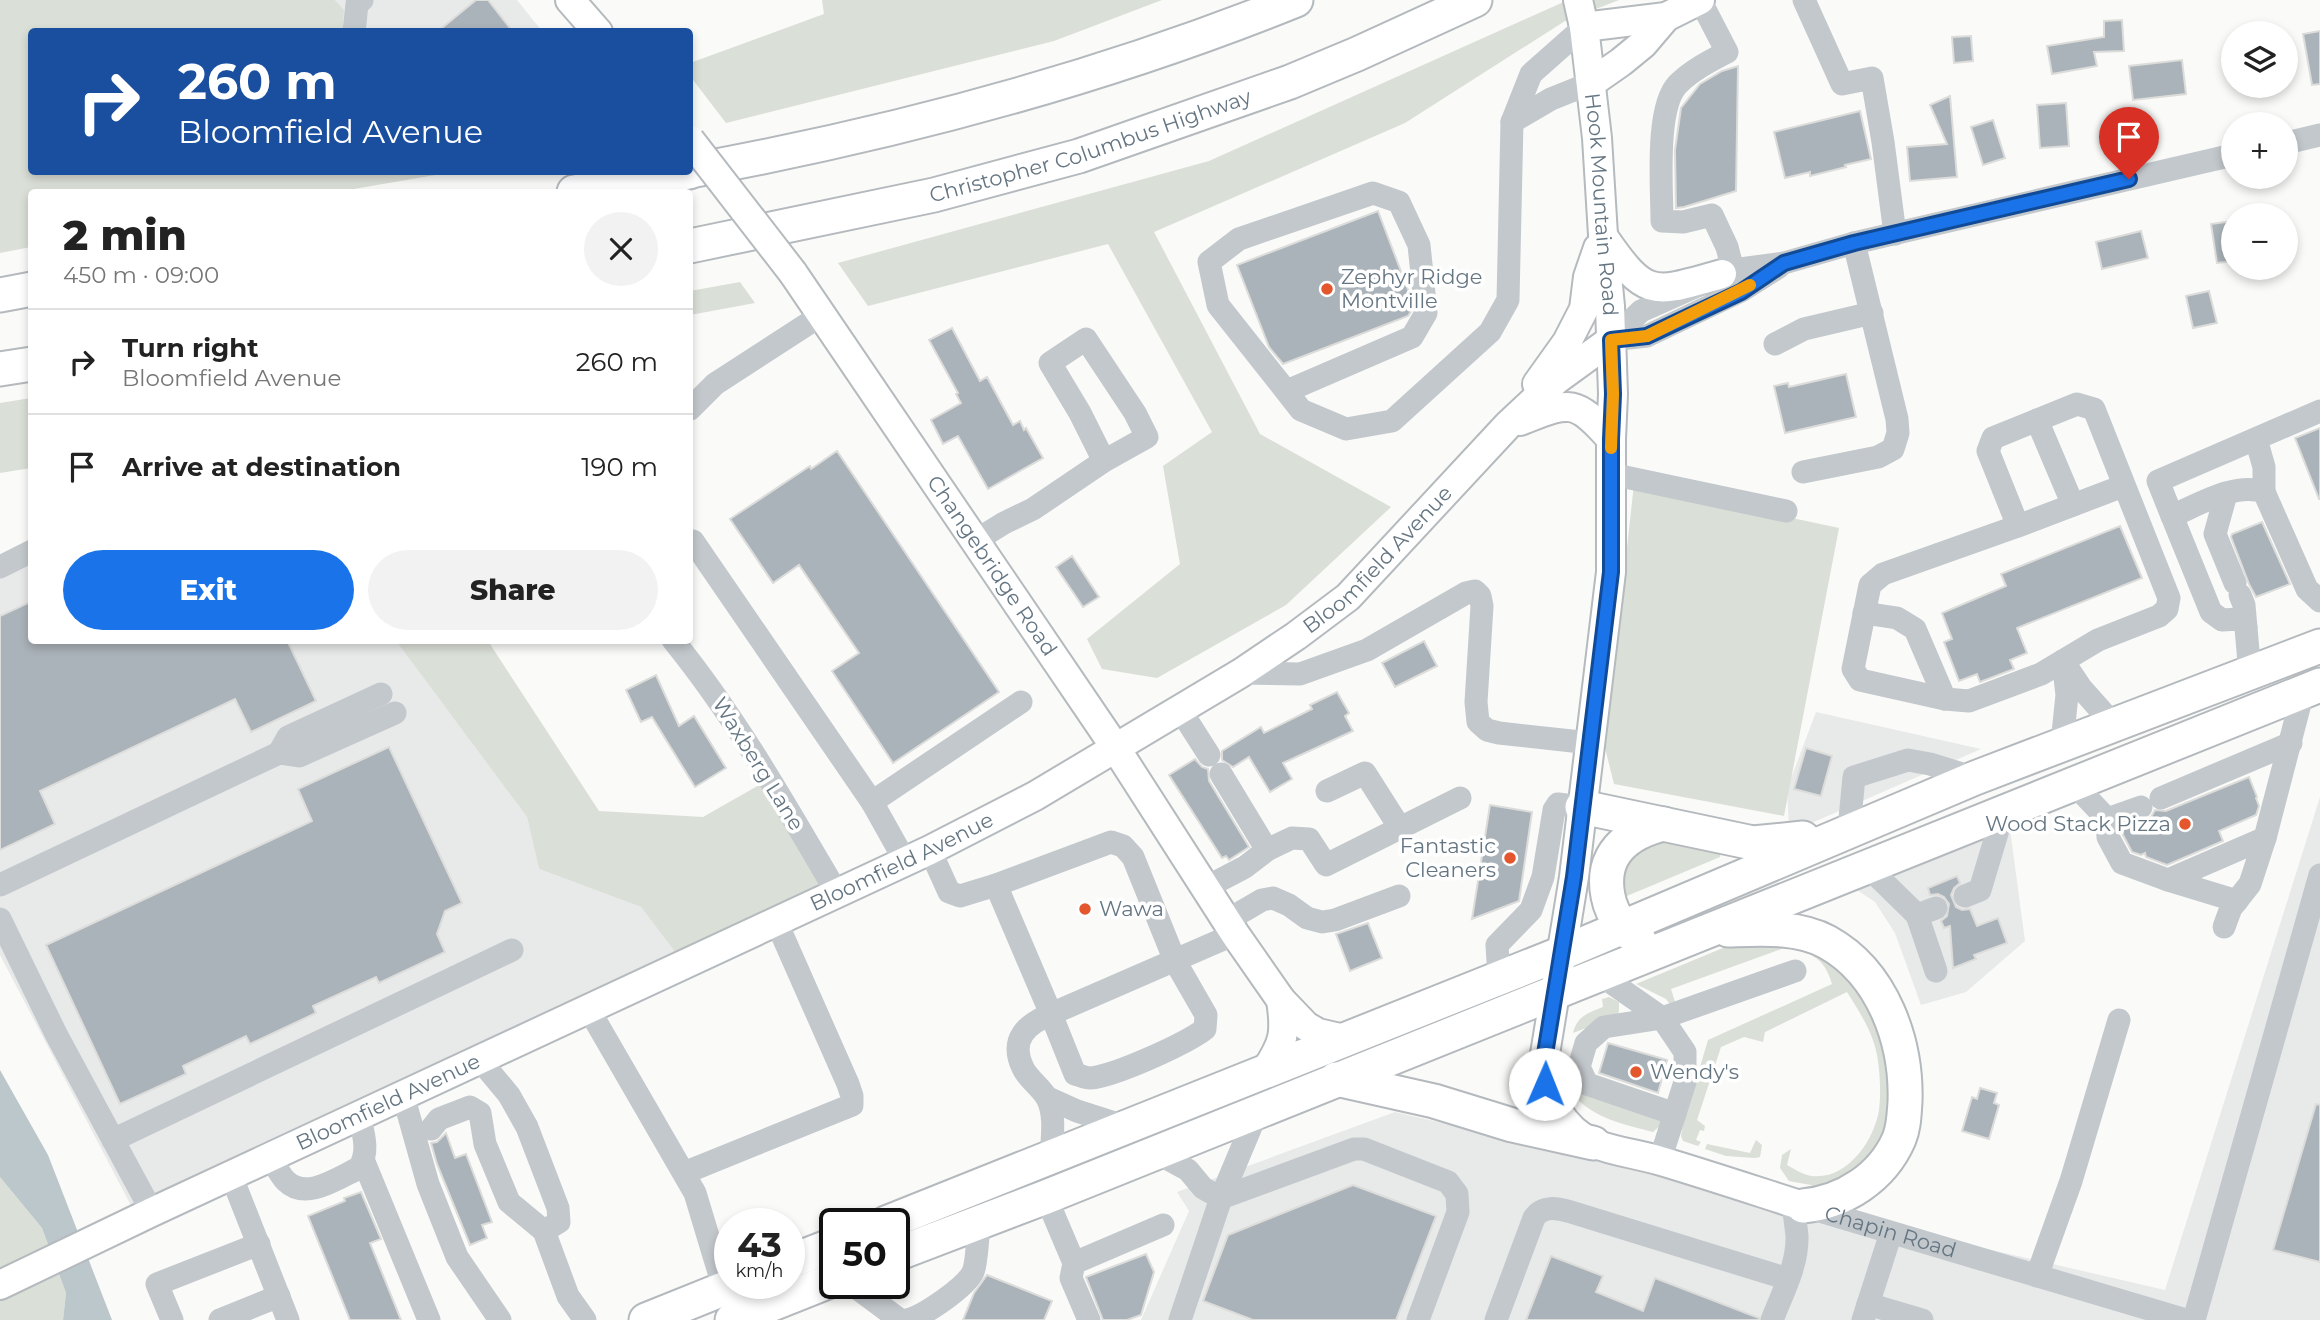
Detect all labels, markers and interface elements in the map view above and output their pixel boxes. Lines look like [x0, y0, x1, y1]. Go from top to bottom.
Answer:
map controls [2221, 21, 2298, 280]
button: layers [2221, 21, 2298, 98]
text: 260 m [178, 52, 337, 111]
icon: right [63, 56, 154, 147]
street label: Christopher Columbus Highway [926, 83, 1255, 208]
street label: Hook Mountain Road [1580, 91, 1623, 316]
pin [2099, 107, 2159, 179]
text: Bloomfield Avenue [178, 112, 483, 151]
button: + [2221, 112, 2298, 189]
icon: arrive [2110, 118, 2148, 156]
button: − [2221, 203, 2298, 280]
text: 2 min [63, 209, 187, 261]
button: close [584, 212, 658, 286]
text: 450 m · 09:00 [63, 261, 219, 289]
place label: Zephyr Ridge Montville [1341, 264, 1483, 313]
marker: Zephyr Ridge Montville [1319, 281, 1335, 297]
text: Turn right [122, 332, 258, 364]
icon: right [63, 343, 101, 381]
text: 260 m [576, 346, 658, 378]
text: Bloomfield Avenue [122, 364, 341, 392]
icon: arrive [63, 448, 101, 486]
text: Arrive at destination [122, 451, 401, 483]
text: 190 m [581, 451, 658, 483]
street label: Changebridge Road [922, 471, 1062, 661]
street label: Bloomfield Avenue [1298, 480, 1457, 639]
button: Exit [63, 550, 354, 630]
button: Share [368, 550, 658, 630]
street label: Waxberg Lane [707, 692, 809, 835]
street label: Bloomfield Avenue [806, 807, 997, 916]
place label: Wood Stack Pizza [1985, 811, 2171, 836]
marker: Wood Stack Pizza [2177, 816, 2193, 832]
place label: Fantastic Cleaners [1400, 833, 1496, 882]
marker: Fantastic Cleaners [1502, 850, 1518, 866]
place label: Wawa [1099, 896, 1164, 921]
marker: Wawa [1077, 901, 1093, 917]
position arrow [1508, 1047, 1582, 1121]
street label: Bloomfield Avenue [292, 1048, 484, 1155]
place label: Wendy's [1650, 1059, 1739, 1084]
marker: Wendy's [1628, 1064, 1644, 1080]
street label: Chapin Road [1822, 1200, 1959, 1263]
speed limit sign: 50 [819, 1208, 910, 1299]
text: 43 [737, 1223, 782, 1266]
text: km/h [735, 1260, 784, 1282]

